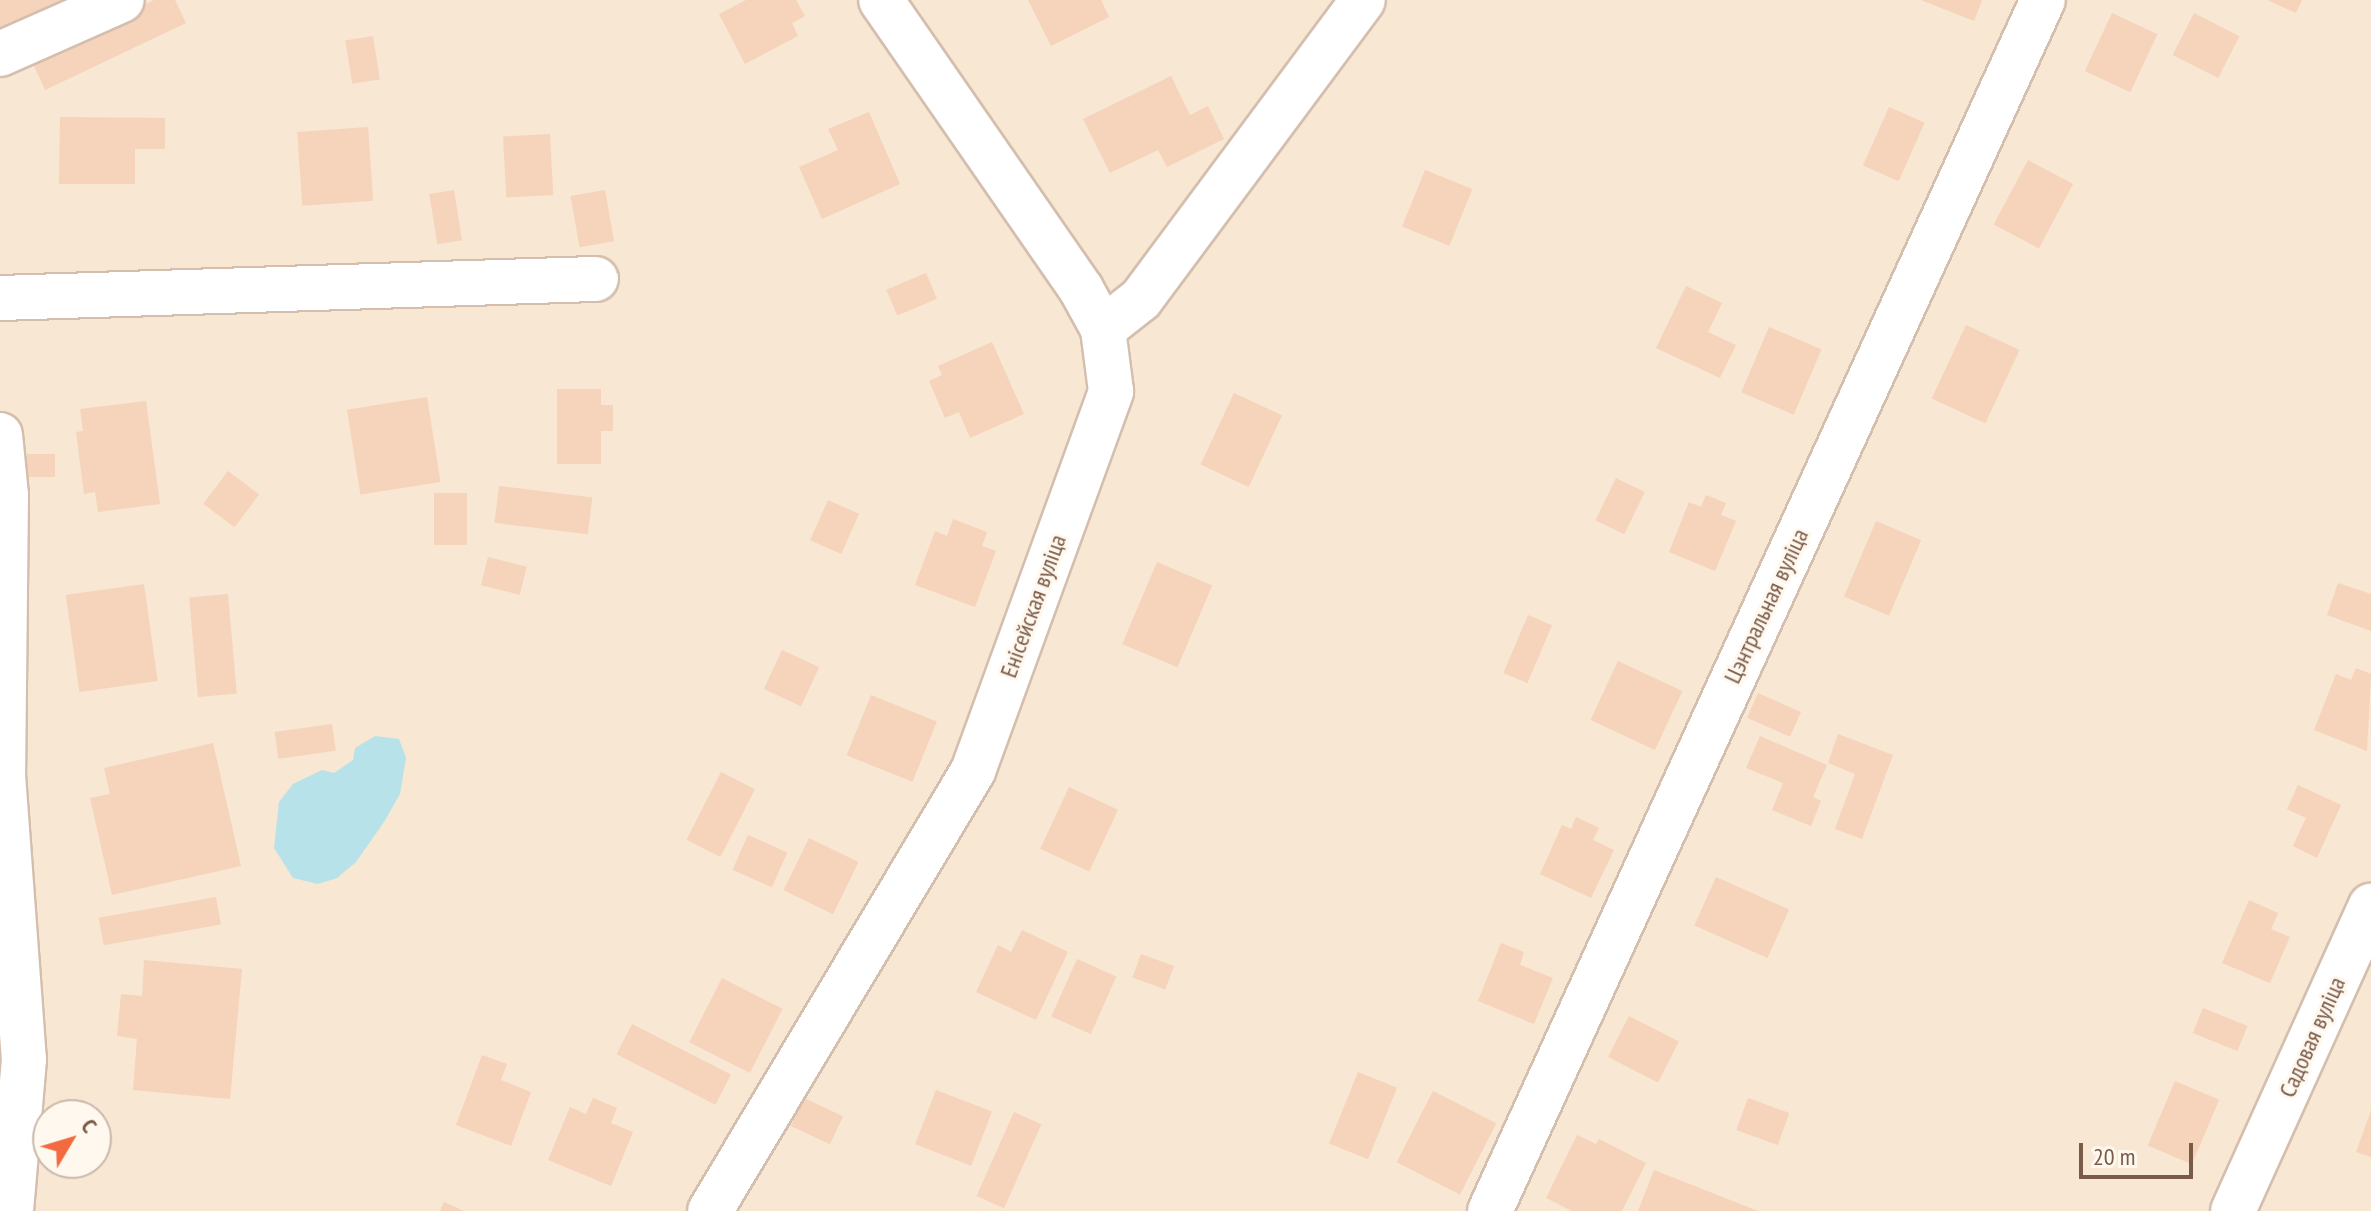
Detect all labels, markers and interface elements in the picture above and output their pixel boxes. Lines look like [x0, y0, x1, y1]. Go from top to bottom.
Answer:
street label: Цэнтральная вуліца [1718, 524, 1814, 688]
street label: Енісейская вуліца [994, 531, 1072, 681]
street label: Садовая вуліца [2273, 972, 2351, 1102]
north arrow [32, 1099, 112, 1179]
text: С [75, 1113, 103, 1138]
scale bar [2083, 1127, 2197, 1177]
text: 20 m [2093, 1141, 2135, 1172]

